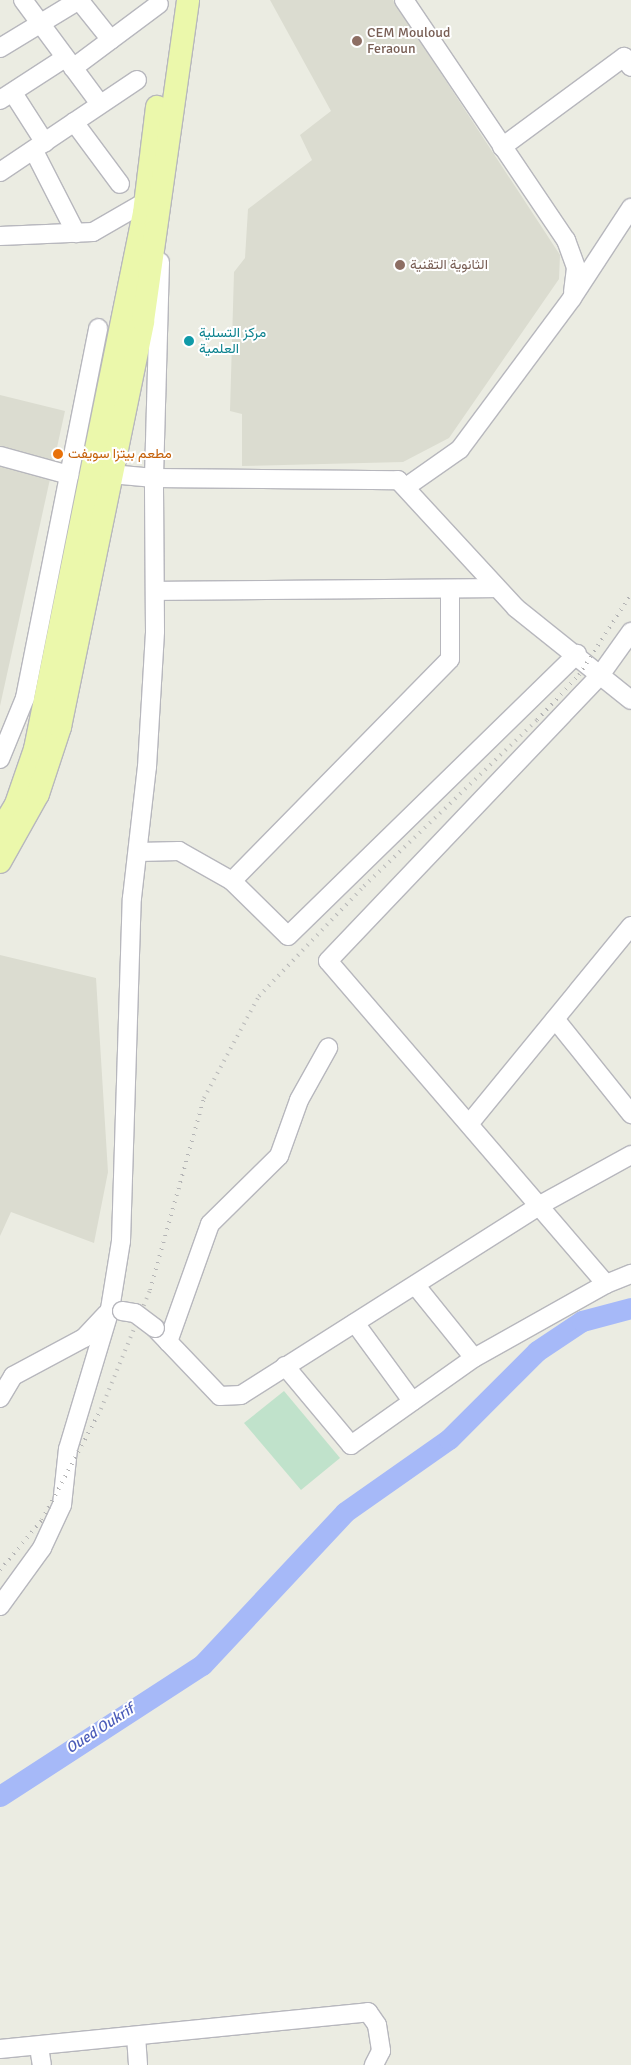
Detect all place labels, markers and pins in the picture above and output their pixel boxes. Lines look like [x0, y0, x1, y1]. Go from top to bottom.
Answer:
place label: CEM Mouloud Feraoun [367, 25, 450, 58]
marker: CEM Mouloud Feraoun [351, 35, 363, 47]
place label: الثانوية التقنية [410, 257, 488, 273]
marker: الثانوية التقنية [394, 259, 406, 271]
place label: مركز التسلية العلمية [199, 325, 266, 358]
marker: مركز التسلية العلمية [183, 335, 195, 347]
place label: مطعم بيتزا سويفت [68, 446, 172, 462]
marker: مطعم بيتزا سويفت [52, 448, 64, 460]

